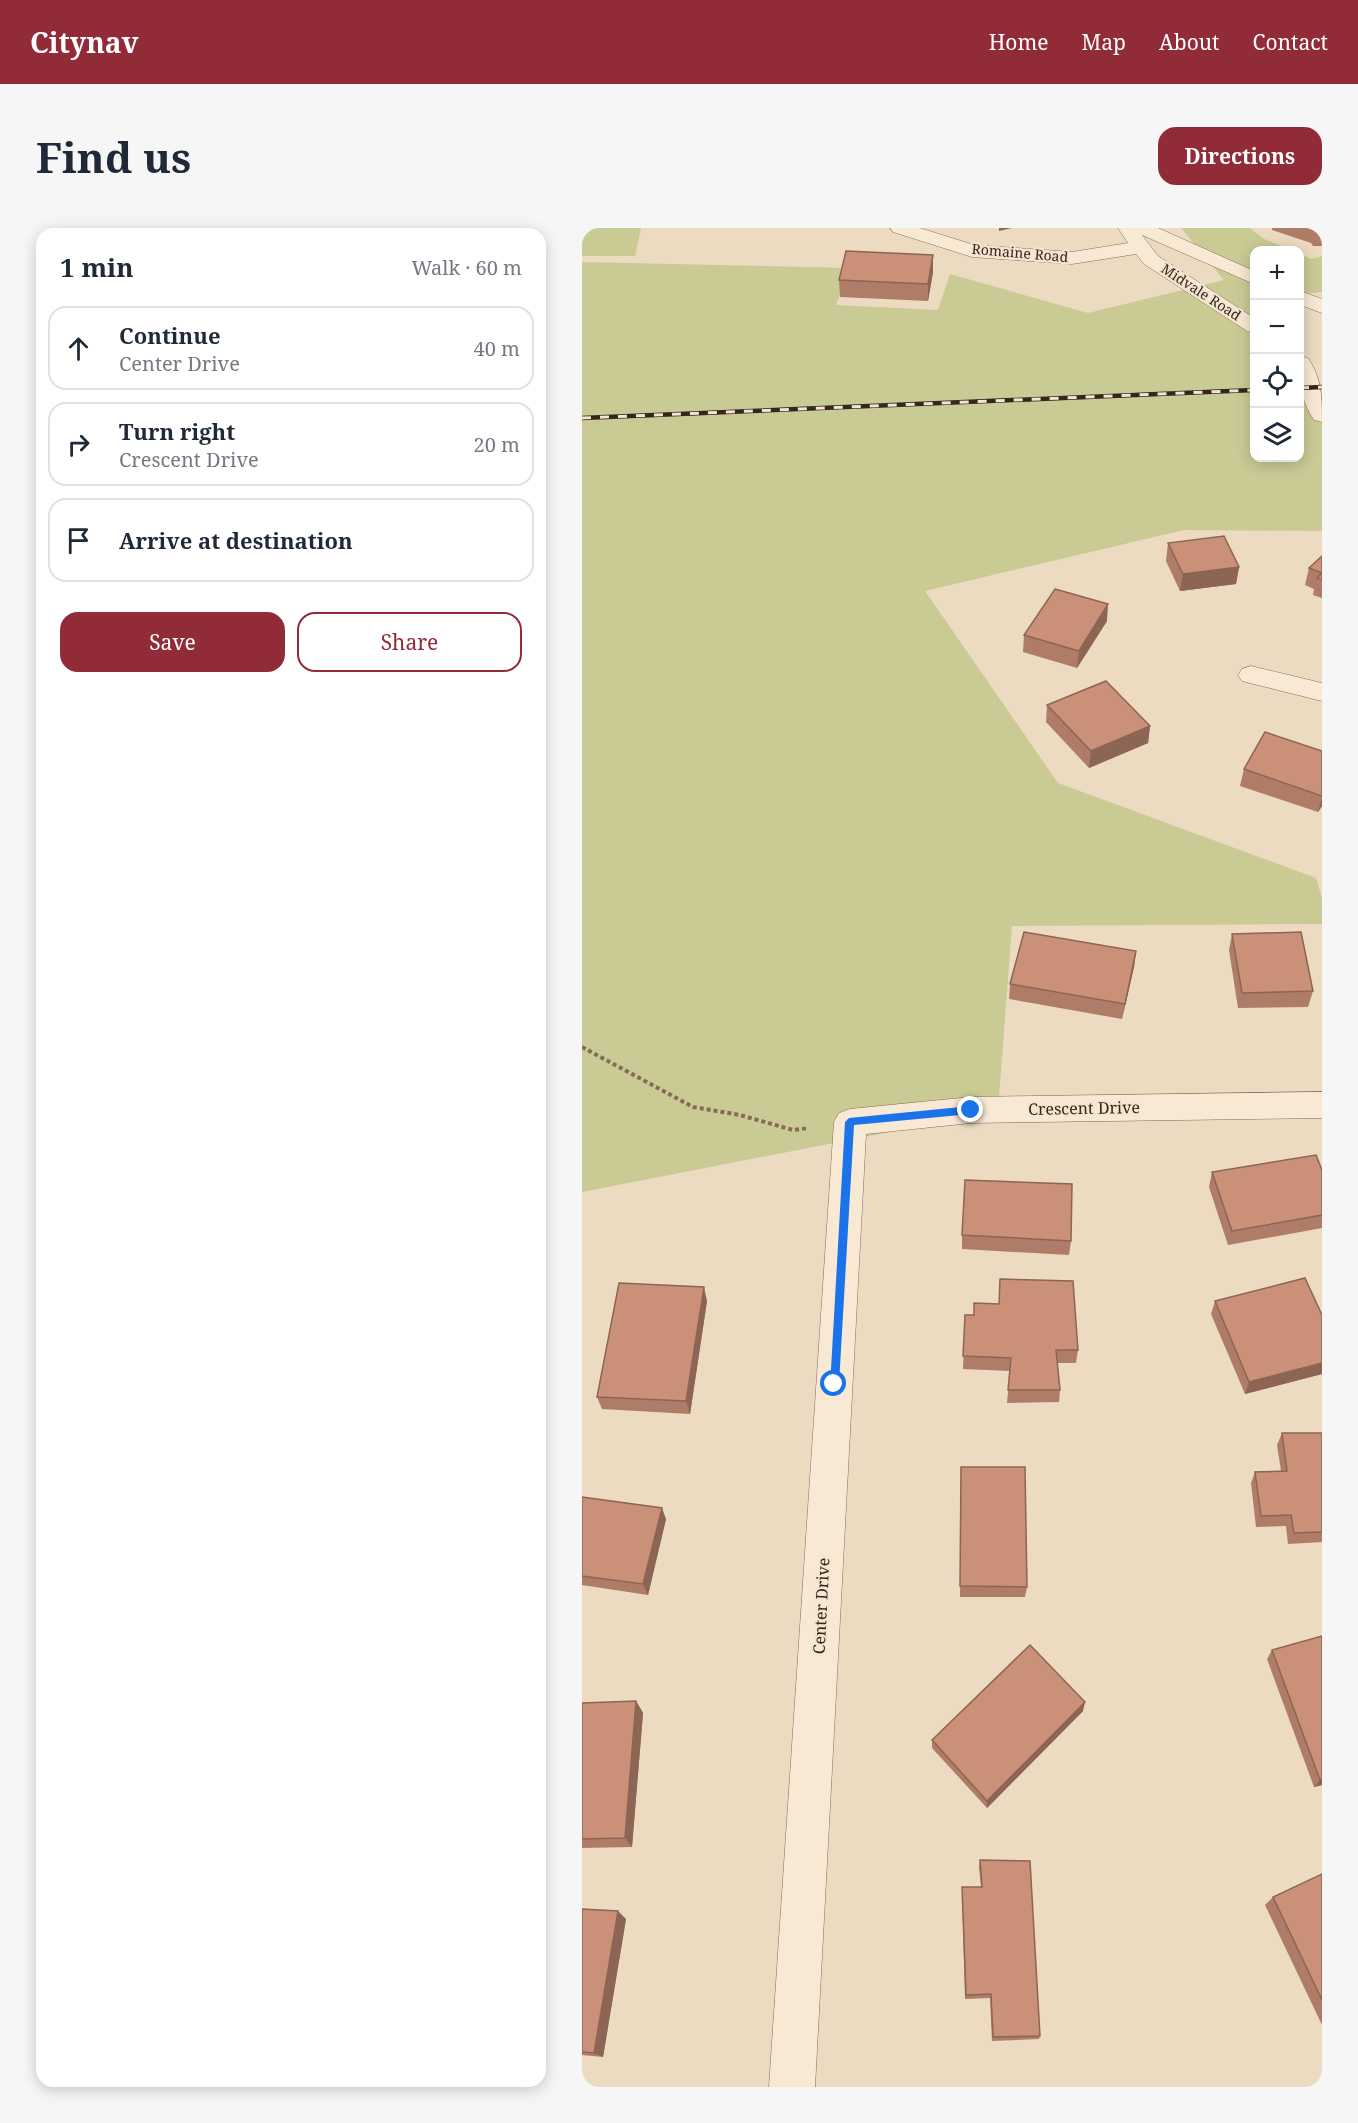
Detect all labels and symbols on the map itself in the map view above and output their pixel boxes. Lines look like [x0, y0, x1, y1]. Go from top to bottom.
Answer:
street label: Romaine Road [971, 239, 1069, 266]
street label: Midvale Road [1158, 259, 1245, 325]
route end [957, 1096, 983, 1122]
street label: Crescent Drive [1028, 1096, 1140, 1120]
route start [820, 1370, 846, 1396]
street label: Center Drive [807, 1557, 835, 1655]

